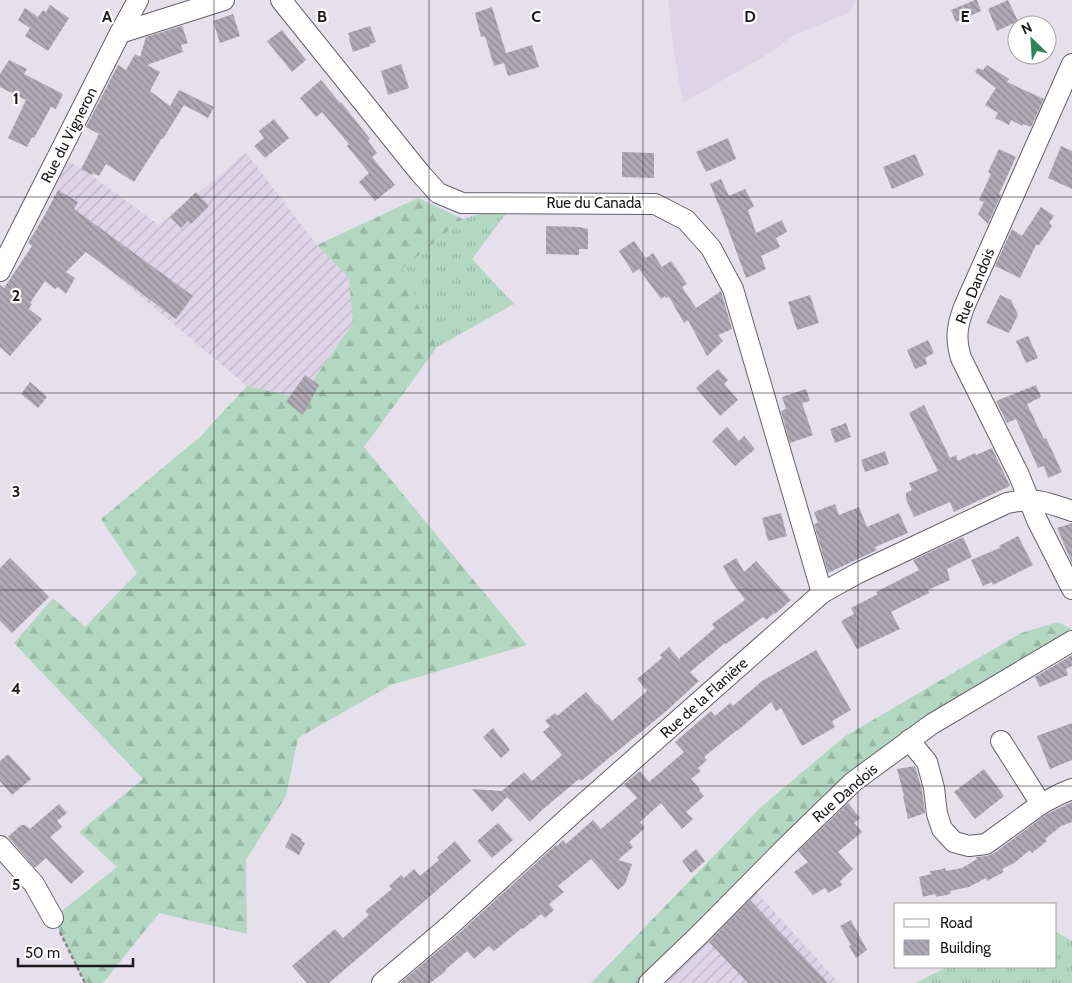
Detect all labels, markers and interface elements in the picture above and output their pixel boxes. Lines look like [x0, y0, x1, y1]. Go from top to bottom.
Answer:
text: A [102, 7, 112, 26]
text: B [317, 7, 327, 26]
text: C [531, 7, 541, 26]
text: D [744, 7, 756, 26]
text: E [960, 7, 970, 26]
north arrow [1007, 15, 1057, 65]
text: N [1018, 18, 1035, 38]
street label: Rue du Vigneron [37, 84, 101, 186]
text: 1 [13, 89, 19, 108]
street label: Rue du Canada [547, 194, 642, 212]
street label: Rue Dandois [952, 245, 998, 327]
text: 2 [12, 286, 20, 305]
text: 3 [12, 482, 20, 501]
street label: Rue de la Flanière [657, 654, 752, 742]
text: 4 [11, 679, 21, 698]
street label: Rue Dandois [809, 760, 881, 826]
text: 5 [12, 875, 20, 894]
legend [894, 903, 1057, 968]
text: Road [940, 914, 973, 932]
scale bar [18, 936, 132, 968]
text: Building [940, 939, 991, 957]
text: 50 m [25, 944, 60, 962]

